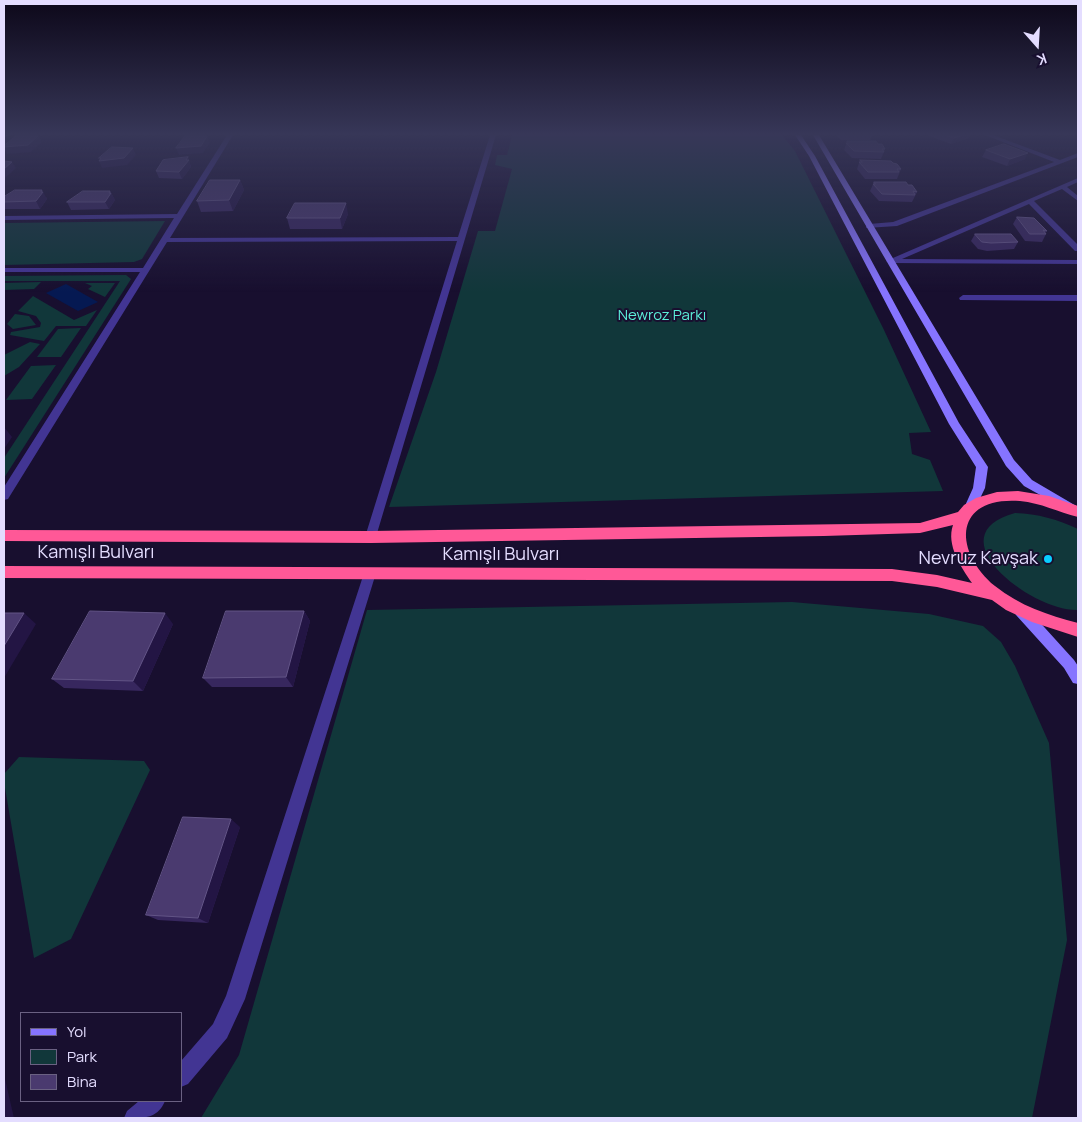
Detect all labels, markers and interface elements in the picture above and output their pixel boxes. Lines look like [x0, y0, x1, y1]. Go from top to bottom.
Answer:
north arrow [1012, 20, 1062, 70]
text: K [1035, 49, 1049, 70]
park label: Newroz Parkı [618, 307, 706, 325]
street label: Kamışlı Bulvarı [38, 542, 154, 564]
street label: Kamışlı Bulvarı [443, 544, 559, 566]
place label: Nevruz Kavşak [919, 548, 1038, 570]
marker: Nevruz Kavşak [1042, 553, 1054, 565]
legend [20, 1012, 182, 1102]
text: Yol [67, 1021, 87, 1042]
text: Park [67, 1046, 97, 1067]
text: Bina [67, 1071, 97, 1092]

